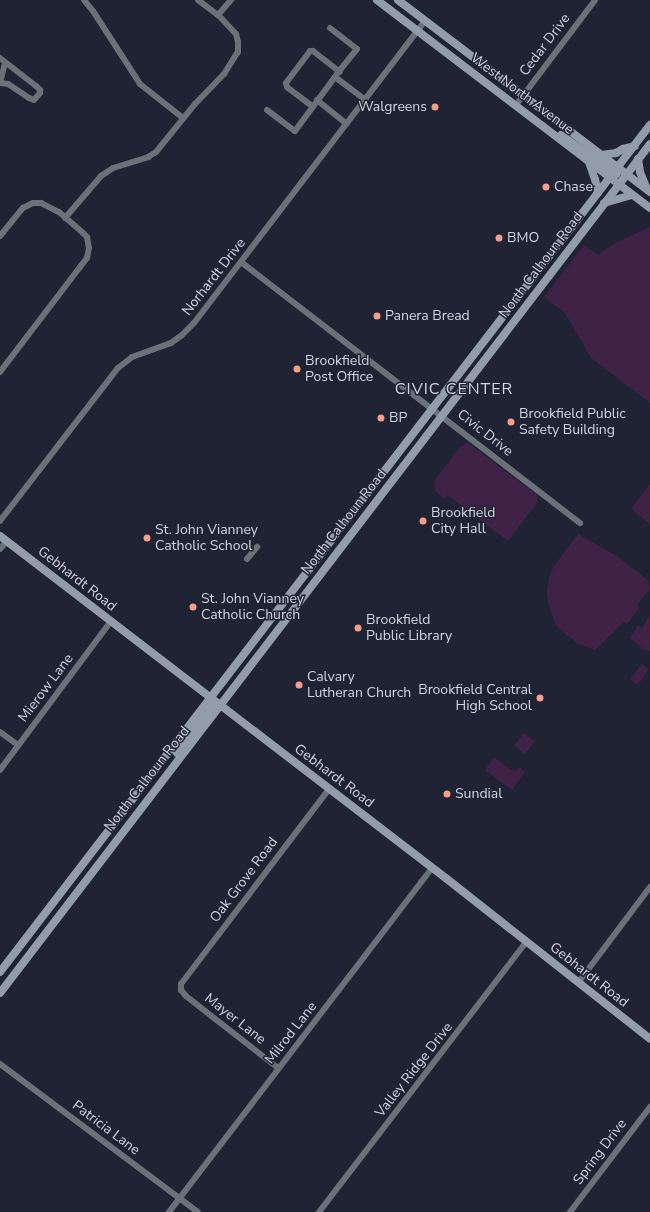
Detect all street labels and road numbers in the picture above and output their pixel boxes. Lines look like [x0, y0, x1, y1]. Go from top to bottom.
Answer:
street label: Cedar Drive [516, 10, 574, 80]
street label: West North Avenue [467, 50, 577, 138]
street label: North Calhoun Road [496, 209, 586, 321]
street label: Norhardt Drive [179, 235, 249, 319]
street label: Civic Drive [454, 406, 516, 460]
street label: North Calhoun Road [298, 466, 390, 578]
street label: Gebhardt Road [34, 543, 120, 615]
street label: Mierow Lane [15, 651, 77, 725]
street label: North Calhoun Road [101, 723, 193, 835]
street label: Gebhardt Road [291, 741, 377, 811]
street label: Oak Grove Road [207, 834, 281, 926]
street label: Gebhardt Road [546, 939, 632, 1011]
street label: Mayer Lane [201, 990, 269, 1048]
street label: Milrod Lane [262, 999, 320, 1067]
street label: Valley Ridge Drive [372, 1019, 456, 1121]
street label: Patricia Lane [69, 1097, 143, 1159]
street label: Spring Drive [570, 1116, 630, 1188]

